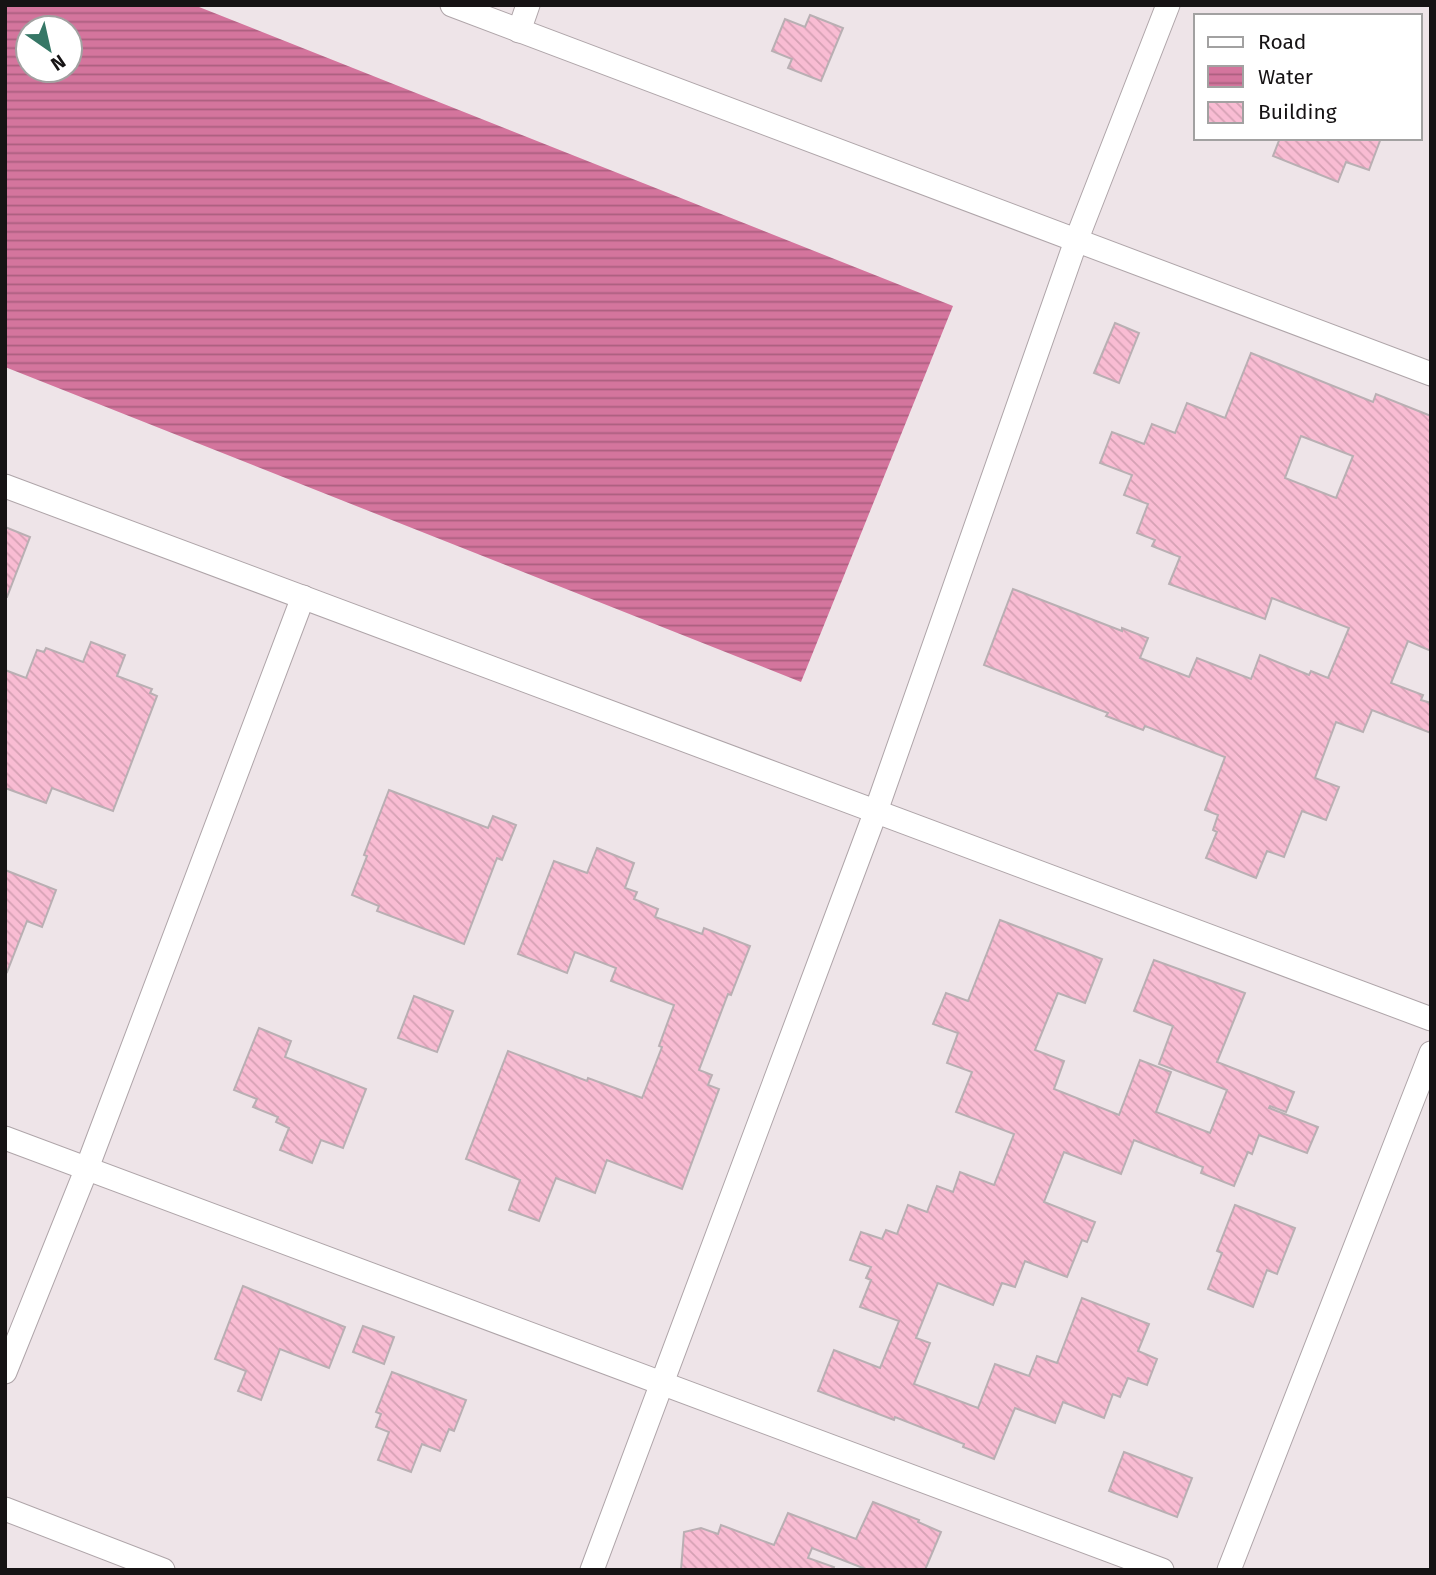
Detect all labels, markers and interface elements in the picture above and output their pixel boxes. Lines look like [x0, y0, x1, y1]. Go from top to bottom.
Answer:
north arrow [14, 14, 84, 84]
legend [1194, 14, 1422, 140]
text: Road [1258, 29, 1306, 55]
text: N [47, 50, 70, 76]
text: Water [1258, 64, 1313, 90]
text: Building [1258, 99, 1337, 125]

